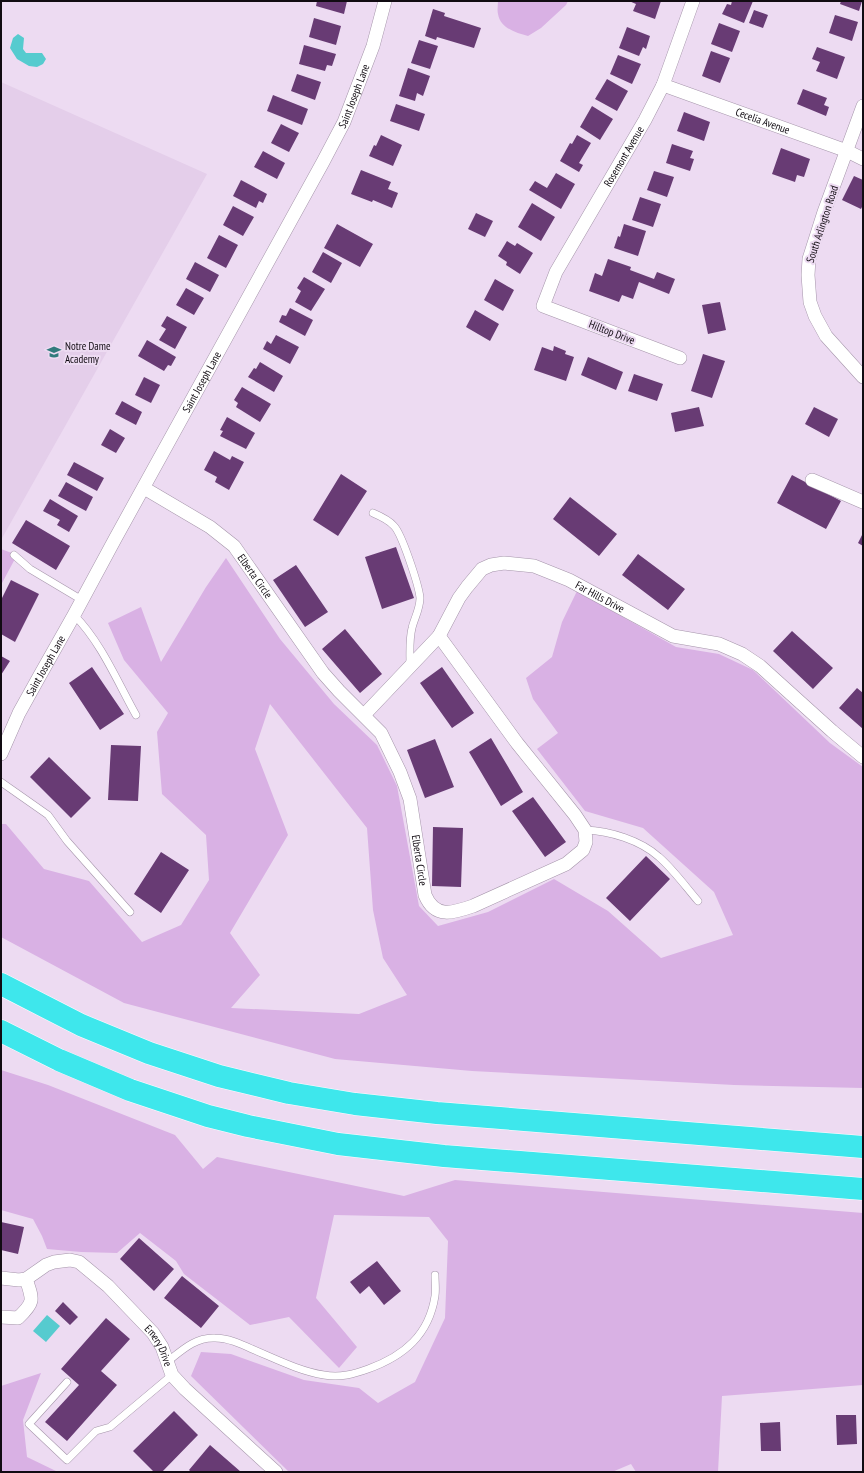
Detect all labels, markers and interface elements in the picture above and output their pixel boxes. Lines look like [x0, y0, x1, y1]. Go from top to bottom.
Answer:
street label: Saint Joseph Lane [335, 62, 373, 131]
street label: Cecelia Avenue [734, 105, 792, 137]
street label: Rosemont Avenue [601, 123, 647, 189]
street label: South Arlington Road [803, 183, 841, 264]
street label: Hilltop Drive [587, 317, 637, 347]
place label: Notre Dame Academy [65, 339, 111, 366]
school or university icon: Notre Dame Academy [46, 344, 62, 360]
street label: Saint Joseph Lane [179, 348, 224, 415]
street label: Elberta Circle [235, 551, 276, 601]
street label: Far Hills Drive [573, 578, 627, 616]
street label: Saint Joseph Lane [23, 632, 68, 699]
street label: Elberta Circle [409, 834, 431, 887]
street label: Emery Drive [142, 1322, 175, 1369]

